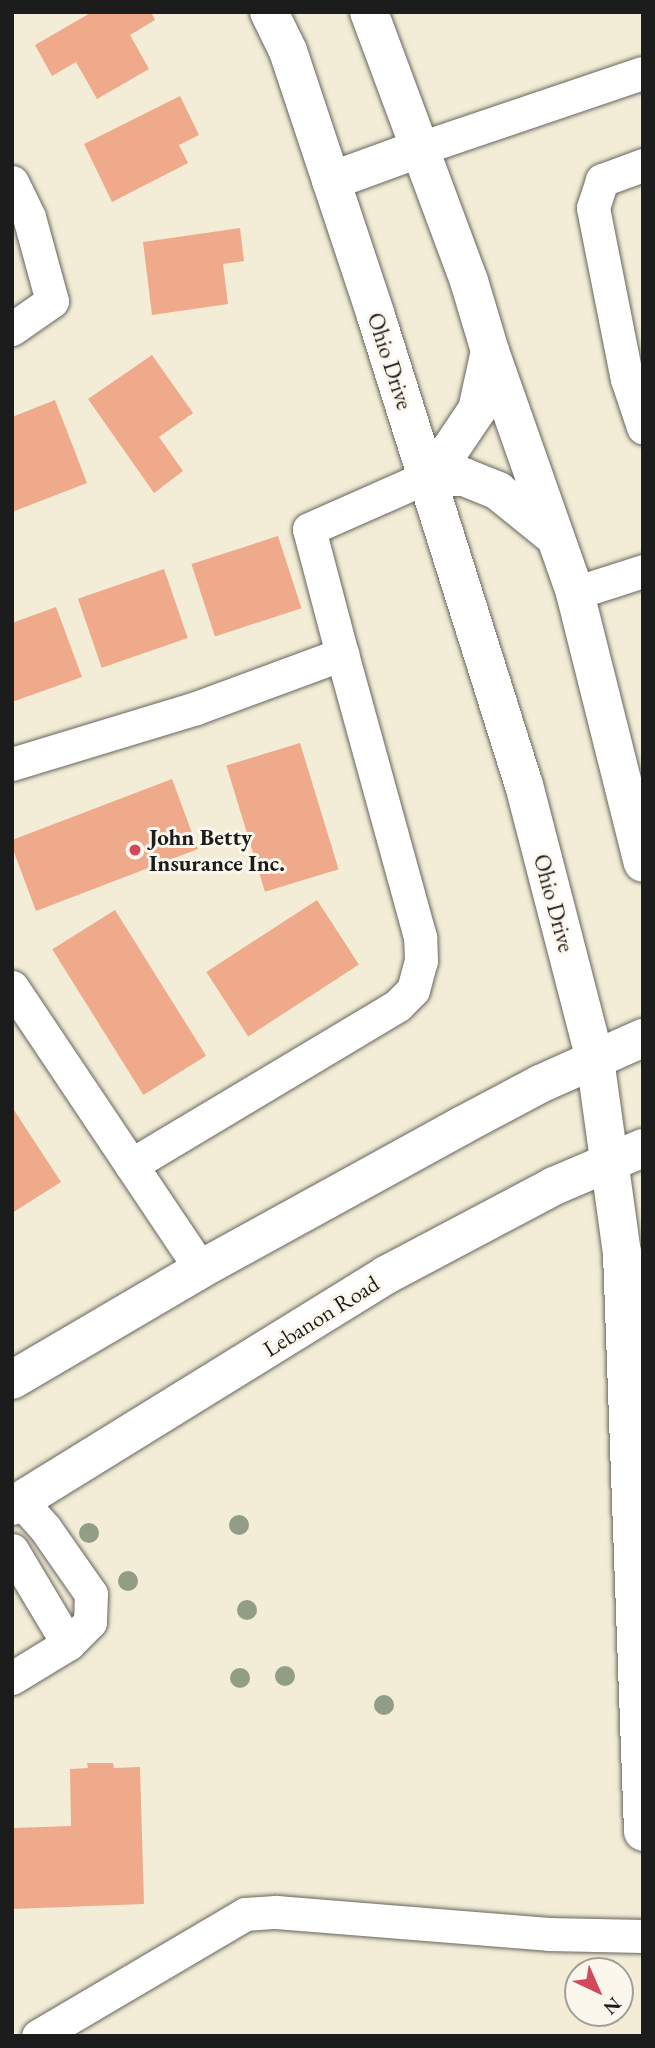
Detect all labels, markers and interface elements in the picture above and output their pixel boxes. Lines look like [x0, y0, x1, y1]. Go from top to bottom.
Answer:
street label: Ohio Drive [361, 309, 419, 413]
place label: John Betty Insurance Inc. [149, 823, 285, 877]
marker: John Betty Insurance Inc. [127, 842, 143, 858]
street label: Ohio Drive [528, 851, 580, 955]
street label: Lebanon Road [258, 1269, 384, 1363]
north arrow [564, 1957, 634, 2027]
text: N [598, 1992, 627, 2020]

